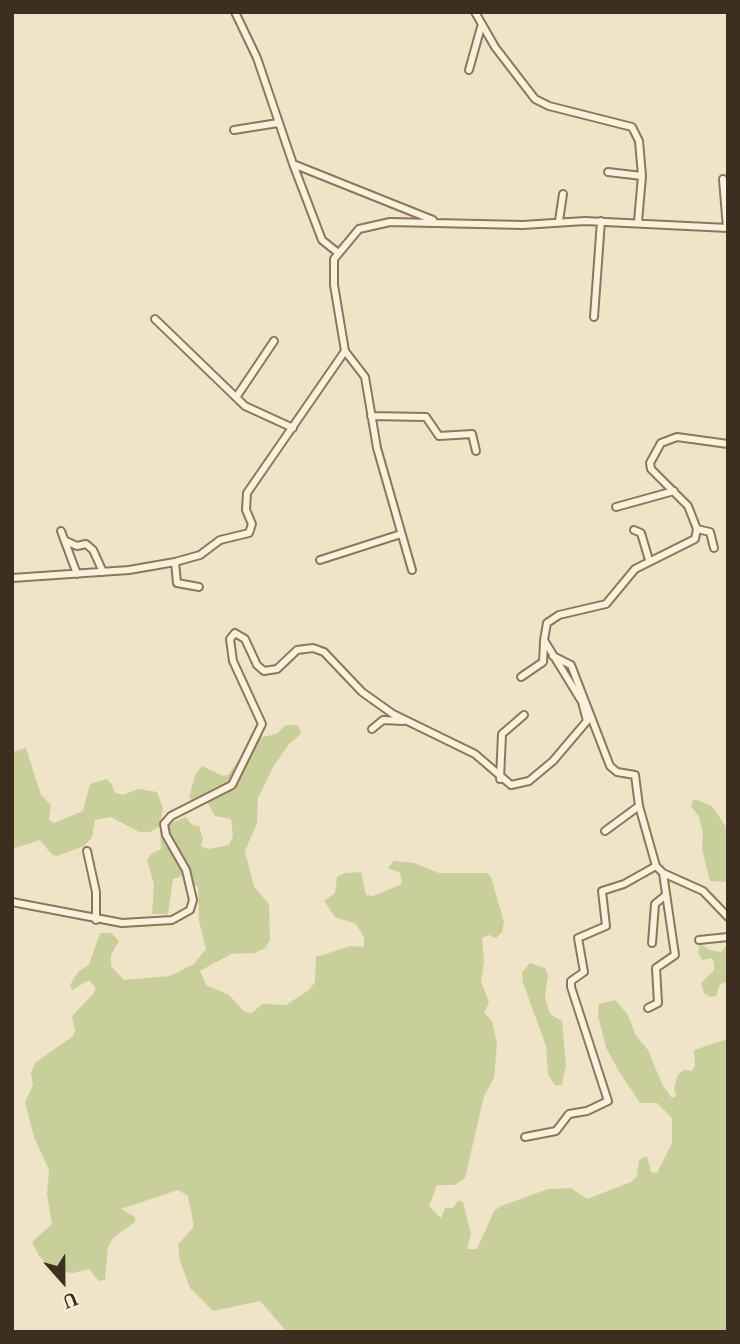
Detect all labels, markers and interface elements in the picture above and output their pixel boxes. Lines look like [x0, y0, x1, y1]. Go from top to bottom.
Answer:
north arrow [28, 1246, 98, 1316]
text: U [60, 1287, 82, 1315]

